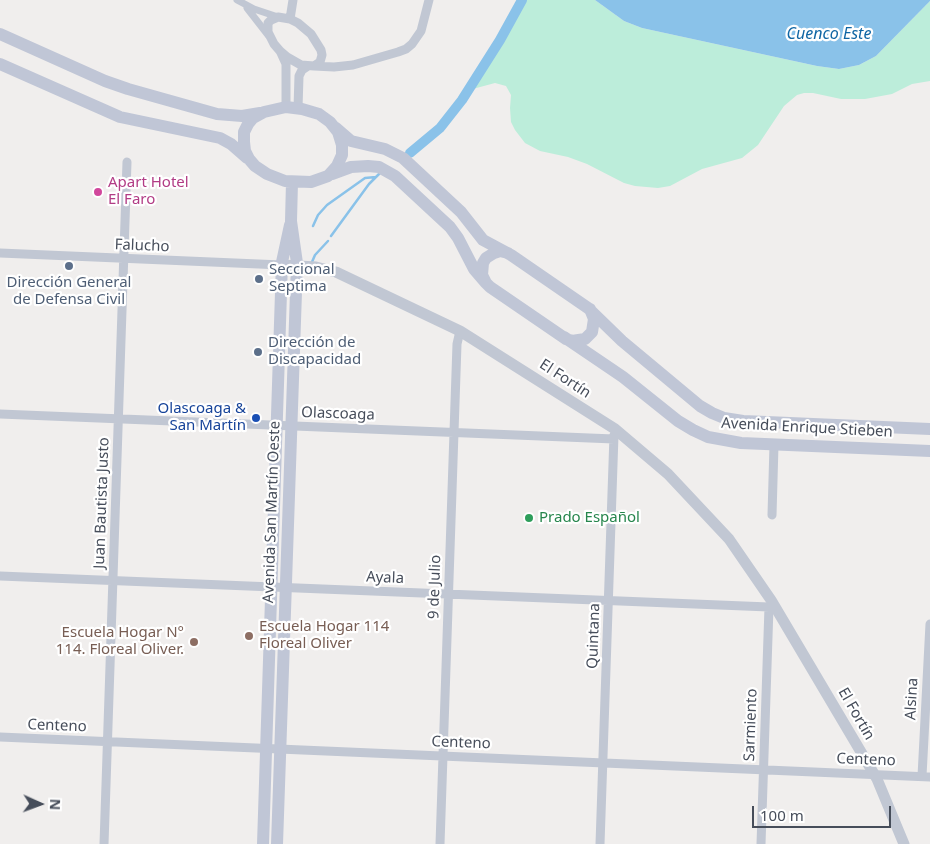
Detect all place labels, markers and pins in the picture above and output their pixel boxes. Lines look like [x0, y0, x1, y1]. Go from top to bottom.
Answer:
place label: Apart Hotel El Faro [108, 174, 189, 209]
marker: Apart Hotel El Faro [92, 186, 104, 198]
marker: Dirección General de Defensa Civil [63, 260, 75, 272]
place label: Seccional Septima [269, 261, 335, 296]
marker: Seccional Septima [253, 273, 265, 285]
place label: Dirección General de Defensa Civil [7, 274, 131, 309]
place label: Dirección de Discapacidad [268, 334, 361, 369]
marker: Dirección de Discapacidad [252, 346, 264, 358]
place label: Olascoaga & San Martín [158, 400, 246, 435]
marker: Olascoaga & San Martín [250, 412, 262, 424]
place label: Prado Español [539, 509, 640, 527]
marker: Prado Español [523, 512, 535, 524]
place label: Escuela Hogar 114 Floreal Oliver [259, 618, 389, 653]
place label: Escuela Hogar N° 114. Floreal Oliver. [56, 624, 184, 659]
marker: Escuela Hogar 114 Floreal Oliver [243, 630, 255, 642]
marker: Escuela Hogar N° 114. Floreal Oliver. [188, 636, 200, 648]

